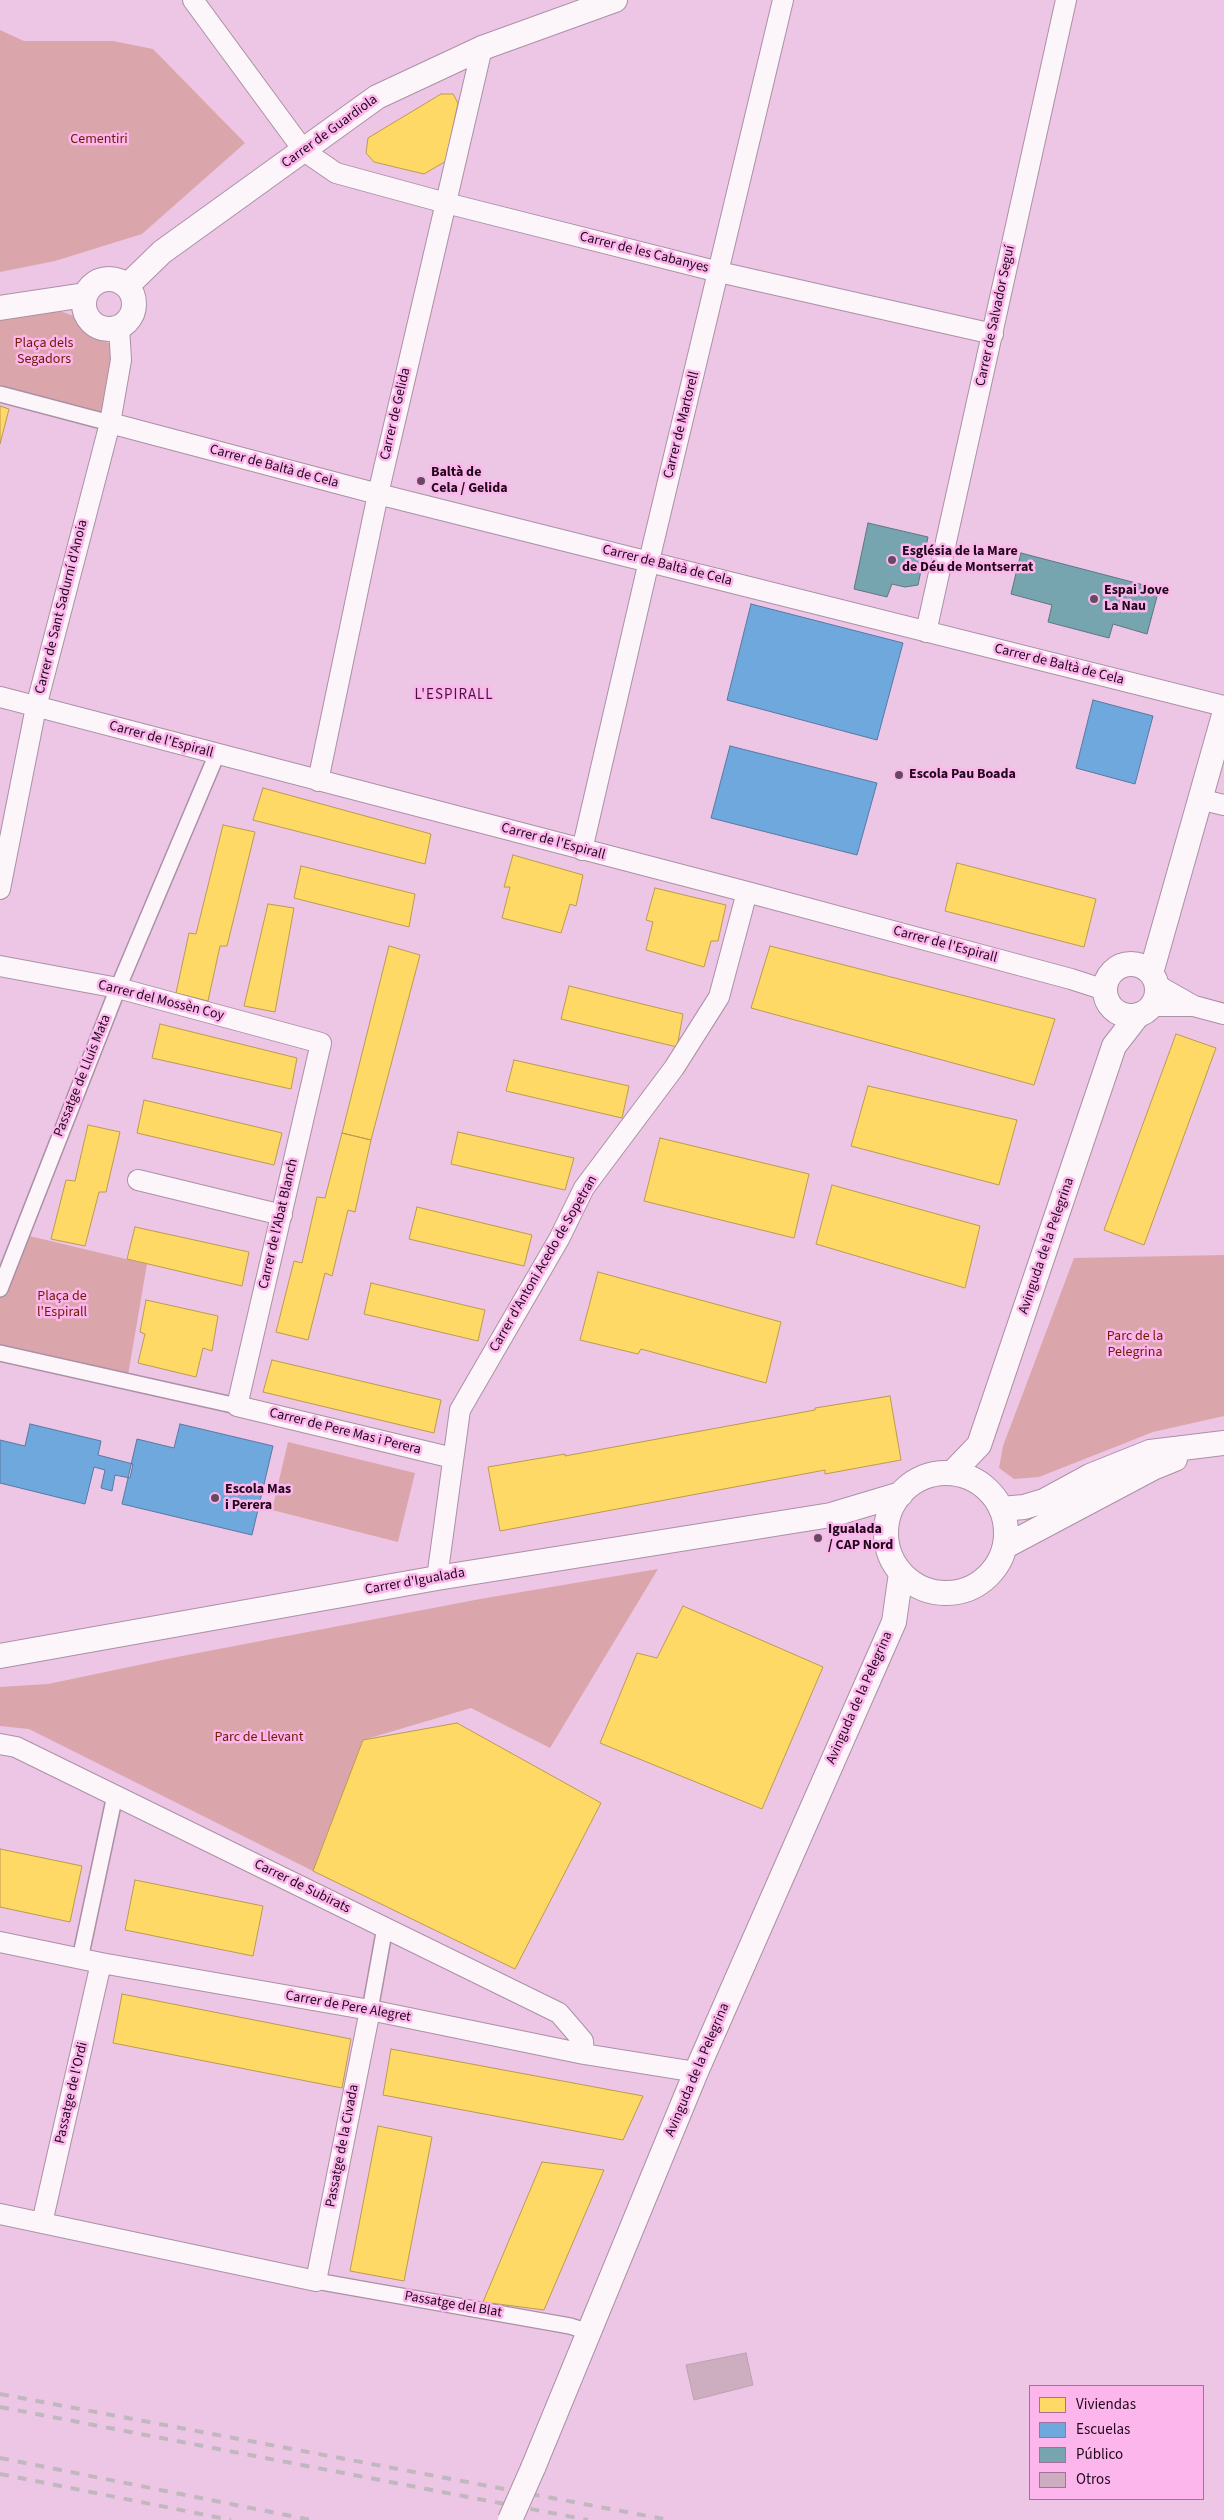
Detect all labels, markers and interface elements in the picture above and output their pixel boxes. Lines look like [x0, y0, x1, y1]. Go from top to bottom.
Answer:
street label: Carrer de Guardiola [279, 92, 381, 172]
park label: Cementiri [70, 132, 128, 148]
street label: Carrer de les Cabanyes [578, 229, 710, 277]
street label: Carrer de Salvador Seguí [973, 244, 1019, 388]
park label: Plaça dels Segadors [15, 336, 73, 368]
street label: Carrer de Gelida [377, 366, 415, 462]
street label: Carrer de Martorell [661, 370, 703, 480]
street label: Carrer de Baltà de Cela [208, 442, 340, 492]
place label: Baltà de Cela / Gelida [431, 465, 508, 498]
marker: Baltà de Cela / Gelida [415, 475, 427, 487]
street label: Carrer de Sant Sadurní d'Anoia [32, 518, 92, 696]
street label: Carrer de Baltà de Cela [600, 542, 734, 590]
place label: Església de la Mare de Déu de Montserrat [902, 544, 1033, 576]
marker: Església de la Mare de Déu de Montserrat [886, 554, 898, 566]
place label: Espai Jove La Nau [1104, 583, 1169, 616]
marker: Espai Jove La Nau [1088, 593, 1100, 605]
street label: Carrer de Baltà de Cela [992, 641, 1126, 689]
district label: L'ESPIRALL [413, 687, 495, 705]
street label: Carrer de l'Espirall [107, 718, 215, 762]
place label: Escola Pau Boada [909, 767, 1016, 783]
marker: Escola Pau Boada [893, 769, 905, 781]
street label: Carrer de l'Espirall [499, 820, 607, 864]
street label: Carrer de l'Espirall [891, 923, 999, 967]
street label: Carrer del Mossèn Coy [96, 977, 226, 1025]
street label: Passatge de Lluís Mata [51, 1012, 115, 1140]
street label: Carrer de l'Abat Blanch [256, 1157, 302, 1291]
street label: Carrer d'Antoni Acedo de Sopetran [486, 1173, 602, 1355]
street label: Avinguda de la Pelegrina [1016, 1175, 1078, 1317]
park label: Plaça de l'Espirall [37, 1289, 87, 1321]
park label: Parc de la Pelegrina [1107, 1329, 1163, 1361]
street label: Carrer de Pere Mas i Perera [267, 1405, 423, 1459]
place label: Escola Mas i Perera [225, 1482, 291, 1514]
marker: Escola Mas i Perera [209, 1492, 221, 1504]
place label: Igualada / CAP Nord [828, 1522, 893, 1554]
marker: Igualada / CAP Nord [812, 1532, 824, 1544]
street label: Carrer d'Igualada [364, 1565, 466, 1599]
street label: Avinguda de la Pelegrina [823, 1629, 897, 1767]
park label: Parc de Llevant [215, 1730, 303, 1746]
street label: Carrer de Subirats [251, 1856, 353, 1918]
street label: Carrer de Pere Alegret [284, 1988, 412, 2026]
street label: Avinguda de la Pelegrina [662, 2001, 734, 2139]
street label: Passatge de l'Ordi [52, 2040, 92, 2146]
street label: Passatge de la Civada [323, 2083, 363, 2209]
street label: Passatge del Blat [403, 2288, 503, 2322]
legend [1029, 2385, 1204, 2500]
text: Viviendas [1076, 2394, 1136, 2415]
text: Escuelas [1076, 2419, 1130, 2440]
text: Público [1076, 2444, 1123, 2465]
text: Otros [1076, 2469, 1110, 2490]

